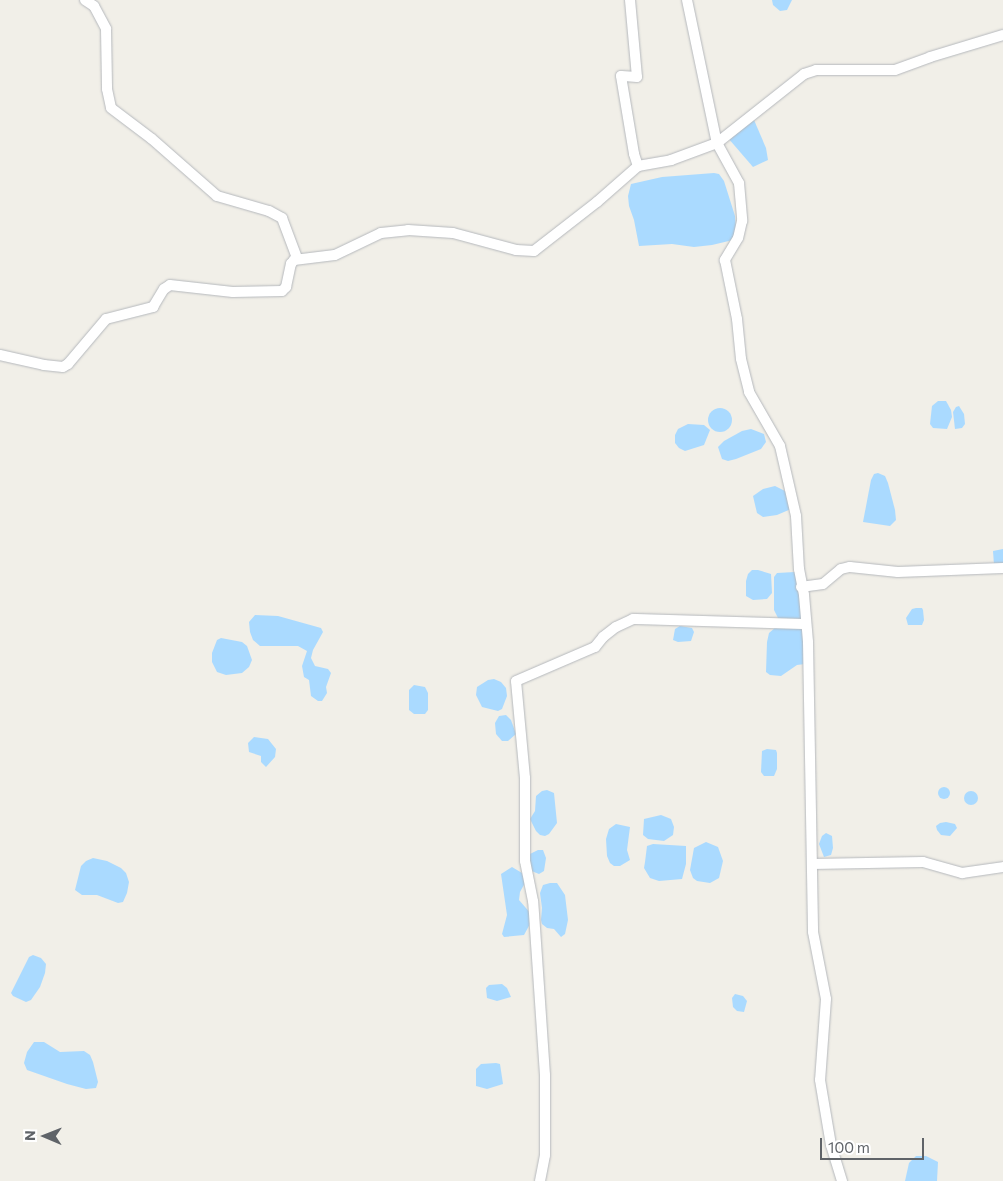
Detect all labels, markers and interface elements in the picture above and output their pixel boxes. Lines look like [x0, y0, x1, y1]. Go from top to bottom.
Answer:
north arrow [20, 1111, 70, 1161]
scale bar [823, 1128, 927, 1160]
text: N [21, 1130, 38, 1141]
text: 100 m [828, 1138, 870, 1156]

